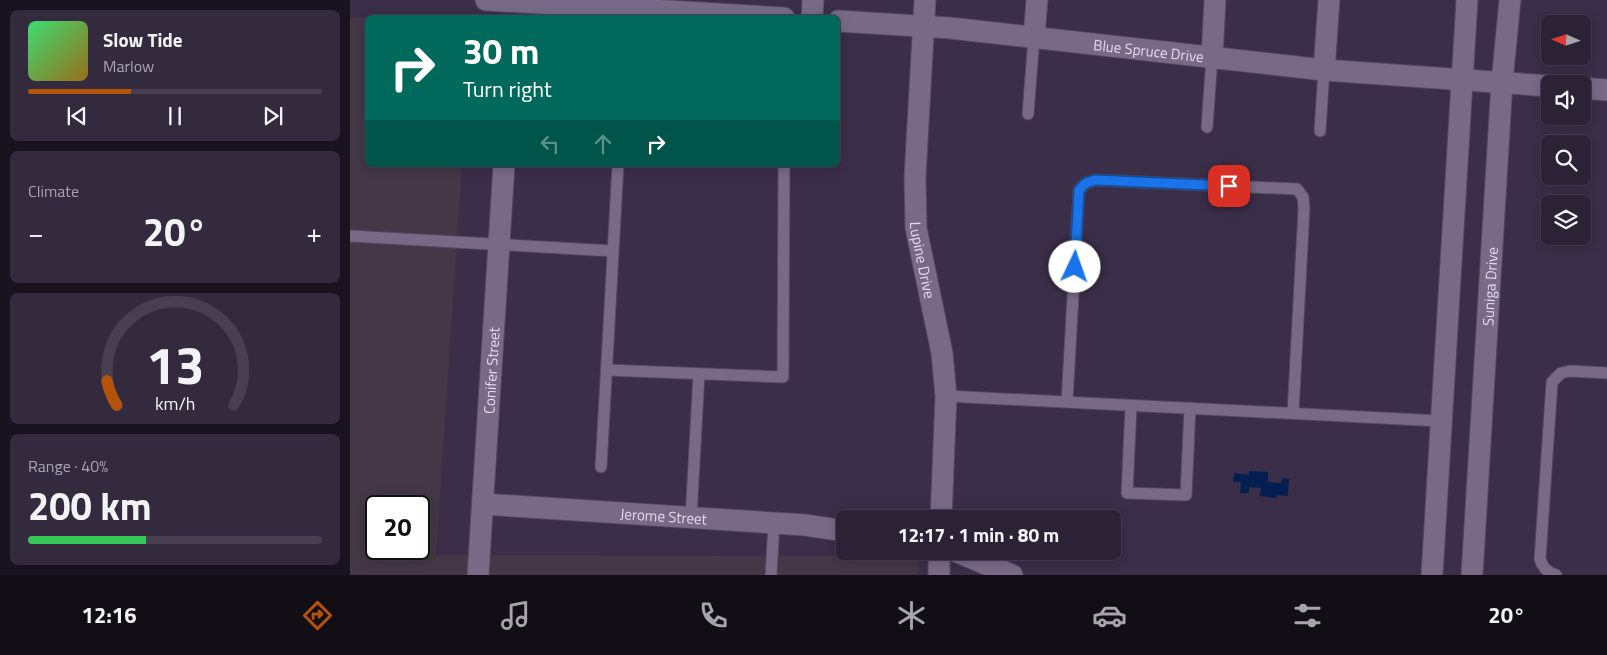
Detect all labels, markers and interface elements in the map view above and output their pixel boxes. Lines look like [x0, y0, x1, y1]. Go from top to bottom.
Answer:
north arrow [1541, 15, 1591, 65]
map controls [1541, 15, 1591, 245]
text: 30 m [463, 24, 539, 78]
text: Slow Tide [103, 25, 182, 54]
street label: Blue Spruce Drive [1092, 33, 1205, 68]
icon: right [380, 35, 445, 100]
text: Marlow [103, 54, 154, 78]
text: Turn right [463, 72, 552, 106]
button: sound [1541, 75, 1591, 125]
icon: previous [63, 102, 91, 130]
icon: pause [161, 102, 189, 130]
icon: next [259, 102, 287, 130]
icon: left [536, 130, 564, 158]
icon: ahead [589, 130, 617, 158]
icon: right [642, 130, 670, 158]
button: search [1541, 135, 1591, 185]
pin [1208, 165, 1250, 207]
icon: arrive [1215, 172, 1243, 200]
text: Climate [28, 179, 79, 203]
button: layers [1541, 195, 1591, 245]
text: 20° [143, 203, 207, 261]
text: − [28, 211, 44, 254]
text: + [306, 211, 322, 254]
street label: Lupine Drive [904, 221, 942, 301]
position arrow [1048, 240, 1100, 292]
street label: Suniga Drive [1476, 246, 1503, 327]
text: 13 [146, 325, 204, 404]
street label: Conifer Street [477, 326, 505, 415]
text: km/h [155, 390, 195, 417]
text: Range · 40% [28, 454, 108, 478]
text: 200 km [28, 477, 152, 535]
speed limit sign: 20 [365, 495, 430, 560]
street label: Jerome Street [619, 501, 708, 530]
text: 12:17 · 1 min · 80 m [898, 520, 1059, 549]
text: 12:16 [82, 598, 136, 632]
icon: directions [300, 598, 335, 633]
icon: music [498, 598, 533, 633]
icon: phone [696, 598, 731, 633]
icon: climate [894, 598, 929, 633]
icon: car [1092, 598, 1127, 633]
icon: filters [1290, 598, 1325, 633]
text: 20° [1488, 598, 1525, 632]

